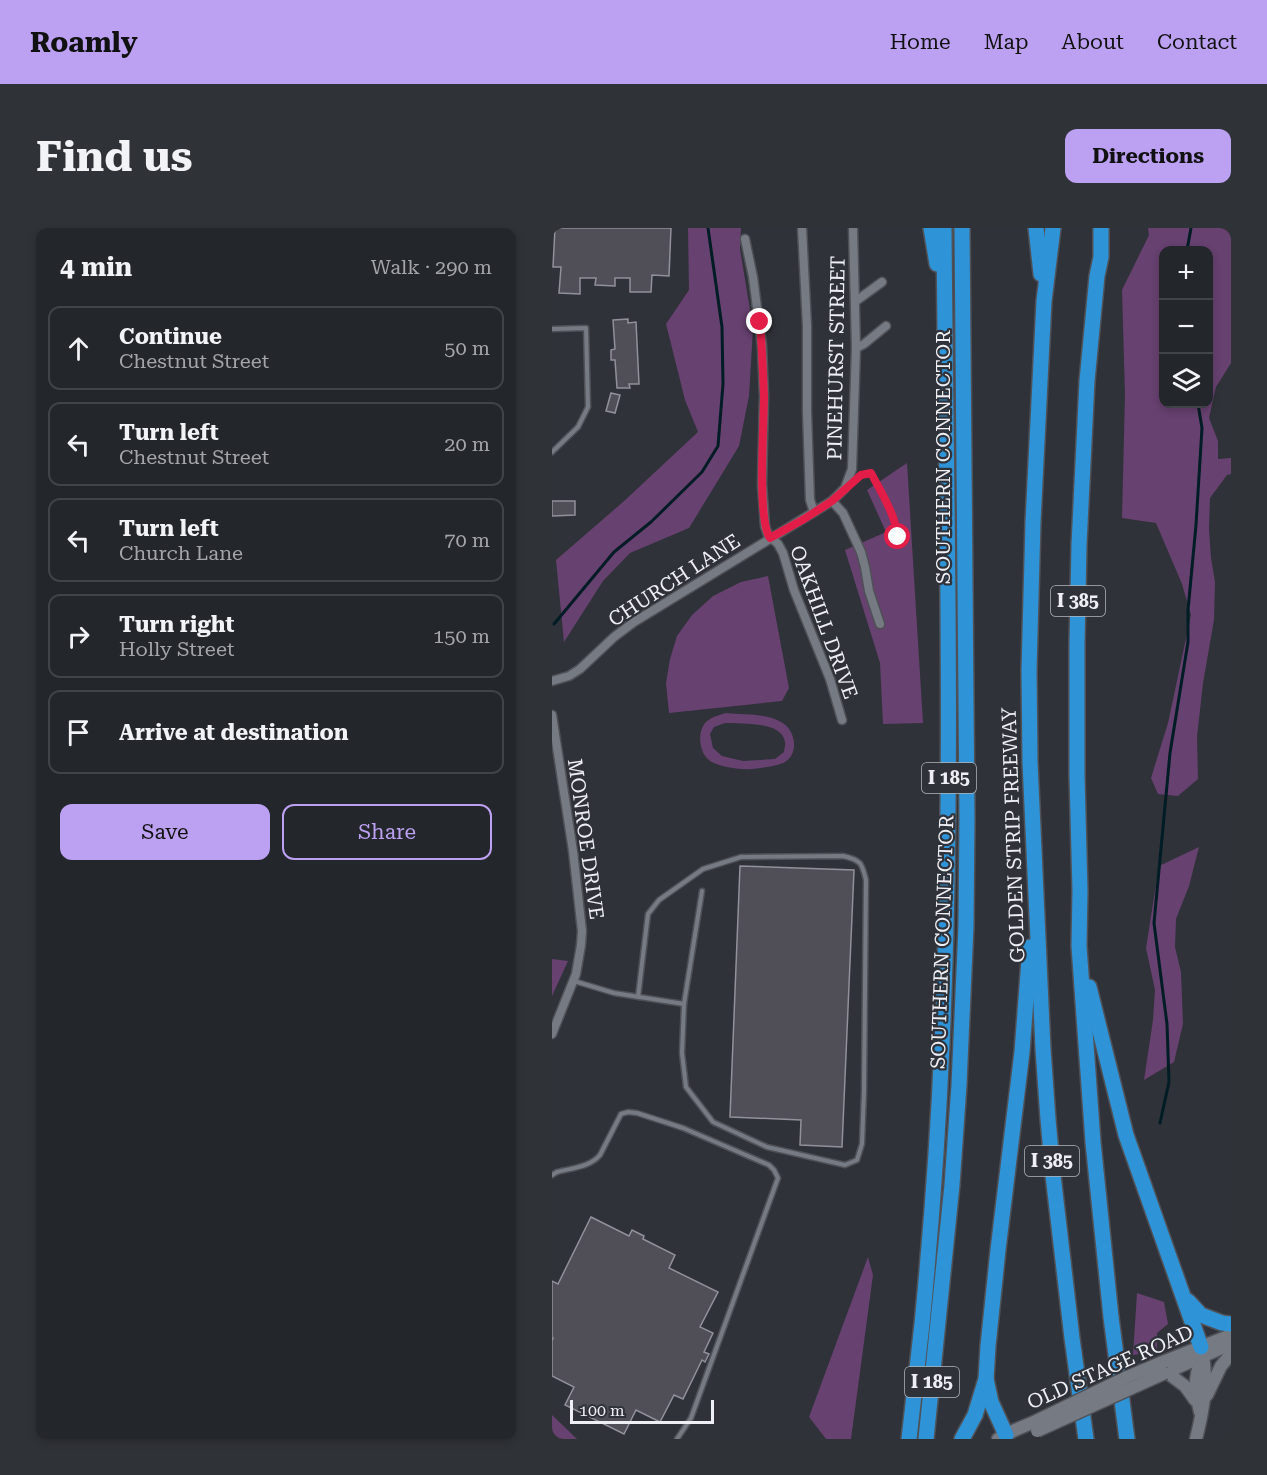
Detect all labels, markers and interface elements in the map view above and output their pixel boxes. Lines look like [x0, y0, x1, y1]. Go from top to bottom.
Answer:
text: Roamly [30, 26, 138, 59]
text: Home [890, 30, 951, 54]
text: Map [984, 30, 1029, 54]
text: About [1062, 30, 1124, 54]
text: Contact [1157, 30, 1237, 54]
button: Directions [1065, 129, 1231, 183]
text: Find us [36, 132, 193, 181]
map controls [1159, 246, 1213, 408]
button: + [1159, 246, 1213, 300]
text: 4 min [60, 252, 132, 282]
text: Walk · 290 m [371, 255, 492, 279]
street label: PINEHURST STREET [822, 256, 850, 460]
button: − [1159, 300, 1213, 354]
route end [746, 308, 772, 334]
text: Continue [119, 324, 222, 349]
street label: SOUTHERN CONNECTOR [931, 330, 955, 584]
icon: ahead [62, 332, 95, 365]
text: 50 m [444, 336, 490, 360]
text: Chestnut Street [119, 349, 269, 373]
button: layers [1159, 354, 1213, 408]
text: Turn left [119, 420, 219, 445]
icon: left [62, 428, 95, 461]
text: 20 m [444, 432, 490, 456]
text: Chestnut Street [119, 445, 269, 469]
text: Turn left [119, 516, 219, 541]
route start [884, 523, 910, 549]
icon: left [62, 524, 95, 557]
text: 70 m [444, 528, 490, 552]
street label: CHURCH LANE [604, 528, 744, 632]
text: Church Lane [119, 541, 243, 565]
street label: OAKHILL DRIVE [785, 542, 863, 702]
road number: I 385 [1051, 586, 1105, 616]
text: Turn right [119, 612, 234, 637]
icon: right [62, 620, 95, 653]
text: 150 m [433, 624, 490, 648]
text: Holly Street [119, 637, 234, 661]
street label: GOLDEN STRIP FREEWAY [997, 707, 1029, 963]
icon: arrive [62, 716, 95, 749]
text: Arrive at destination [119, 720, 348, 745]
street label: MONROE DRIVE [563, 757, 609, 921]
road number: I 185 [922, 763, 976, 793]
button: Save [60, 804, 270, 860]
button: Share [282, 804, 492, 860]
street label: SOUTHERN CONNECTOR [926, 814, 958, 1069]
road number: I 385 [1025, 1146, 1079, 1176]
street label: OLD STAGE ROAD [1023, 1320, 1197, 1414]
road number: I 185 [905, 1367, 959, 1397]
scale bar [570, 1397, 714, 1424]
text: 100 m [579, 1401, 625, 1420]

